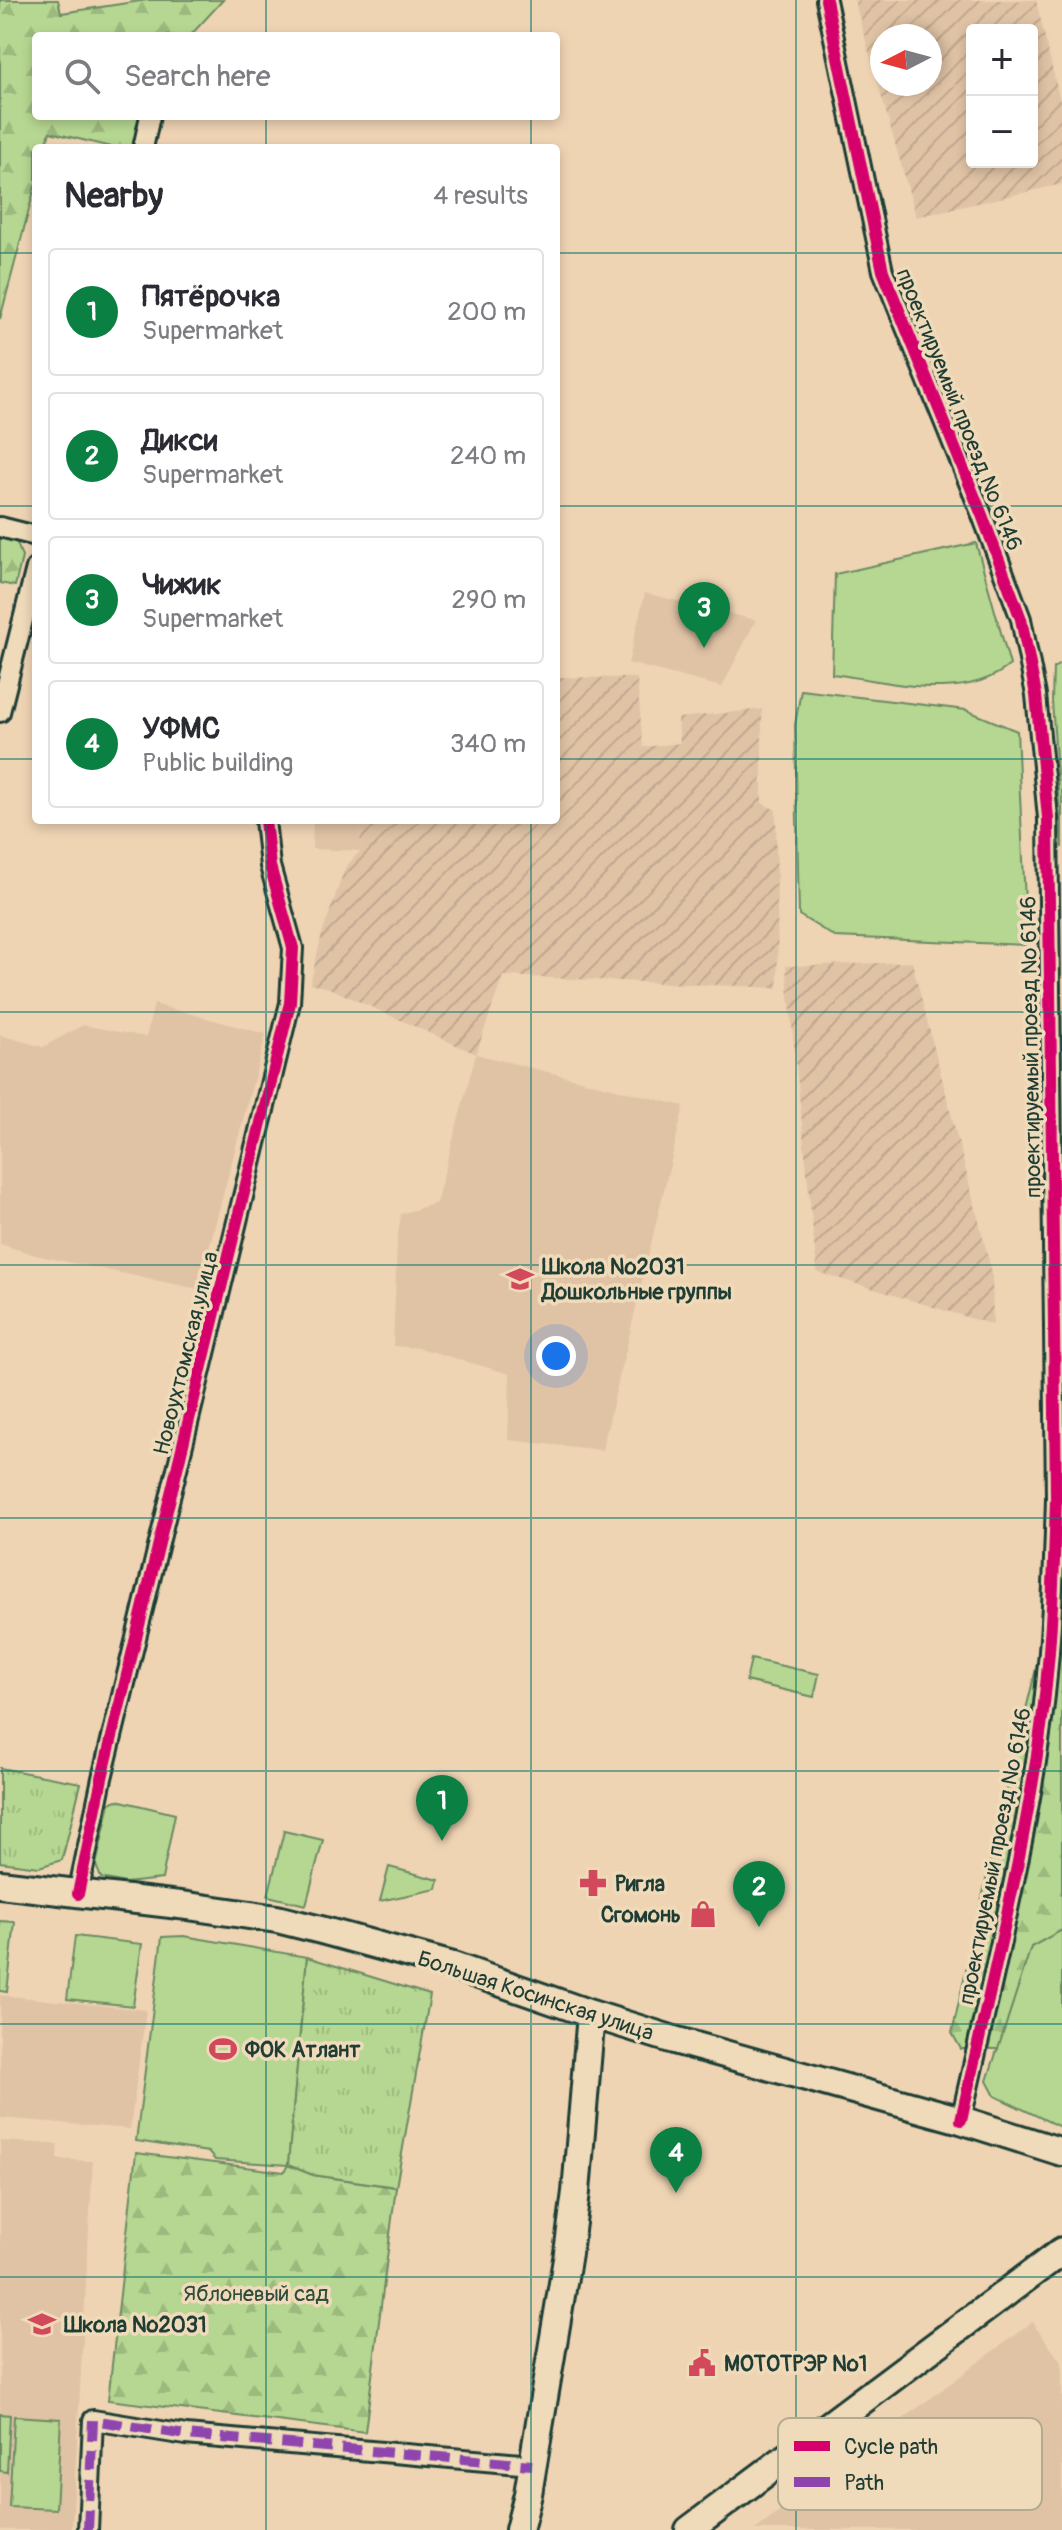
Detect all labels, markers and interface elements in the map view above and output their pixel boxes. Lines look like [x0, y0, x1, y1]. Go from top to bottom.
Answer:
north arrow [870, 24, 942, 96]
map controls [966, 24, 1038, 168]
button: + [966, 24, 1038, 96]
search box [32, 32, 560, 120]
icon: search [60, 54, 104, 98]
text: Search here [124, 58, 271, 95]
button: − [966, 96, 1038, 168]
text: Nearby [64, 175, 163, 218]
text: 4 results [433, 180, 528, 212]
street label: проектируемый проезд № 6146 [889, 264, 1029, 555]
text: Пятёрочка [142, 278, 280, 315]
text: 1 [87, 296, 97, 328]
text: 200 m [447, 296, 526, 328]
text: Supermarket [142, 315, 283, 347]
text: Дикси [142, 422, 217, 459]
text: 2 [85, 440, 99, 472]
text: 240 m [450, 440, 526, 472]
text: Supermarket [142, 459, 283, 491]
text: Чижик [142, 566, 221, 603]
pin: 3 [678, 582, 730, 648]
text: 3 [85, 584, 99, 616]
text: 290 m [452, 584, 526, 616]
text: Supermarket [142, 603, 283, 635]
text: УФМС [142, 710, 220, 747]
text: 4 [84, 728, 100, 760]
text: 340 m [450, 728, 526, 760]
text: Public building [142, 747, 293, 779]
street label: проектируемый проезд № 6146 [1014, 896, 1048, 1198]
street label: Новоухтомская улица [147, 1249, 225, 1458]
place label: Школа №2031 Дошкольные группы [540, 1253, 732, 1306]
school or university icon: Школа №2031 Дошкольные группы [505, 1264, 535, 1294]
your location [536, 1336, 576, 1376]
street label: проектируемый проезд № 6146 [952, 1705, 1038, 2007]
pin: 1 [416, 1775, 468, 1841]
pin: 2 [733, 1861, 785, 1927]
pharmacy icon: Ригла [578, 1868, 608, 1898]
place label: Ригла [615, 1870, 665, 1898]
shop icon: Сгомонь [688, 1899, 718, 1929]
place label: Сгомонь [601, 1901, 681, 1929]
street label: Большая Косинская улица [414, 1945, 657, 2047]
sports icon: ФОК Атлант [208, 2034, 238, 2064]
place label: ФОК Атлант [244, 2036, 361, 2064]
pin: 4 [650, 2127, 702, 2193]
park label: Яблоневый сад [183, 2280, 329, 2308]
school or university icon: Школа №2031 [27, 2309, 57, 2339]
place label: Школа №2031 [63, 2311, 207, 2339]
public building icon: МОТОТРЭР №1 [687, 2348, 717, 2378]
place label: МОТОТРЭР №1 [724, 2350, 867, 2378]
legend [778, 2418, 1042, 2510]
text: Cycle path [844, 2433, 938, 2461]
text: Path [844, 2469, 884, 2497]

